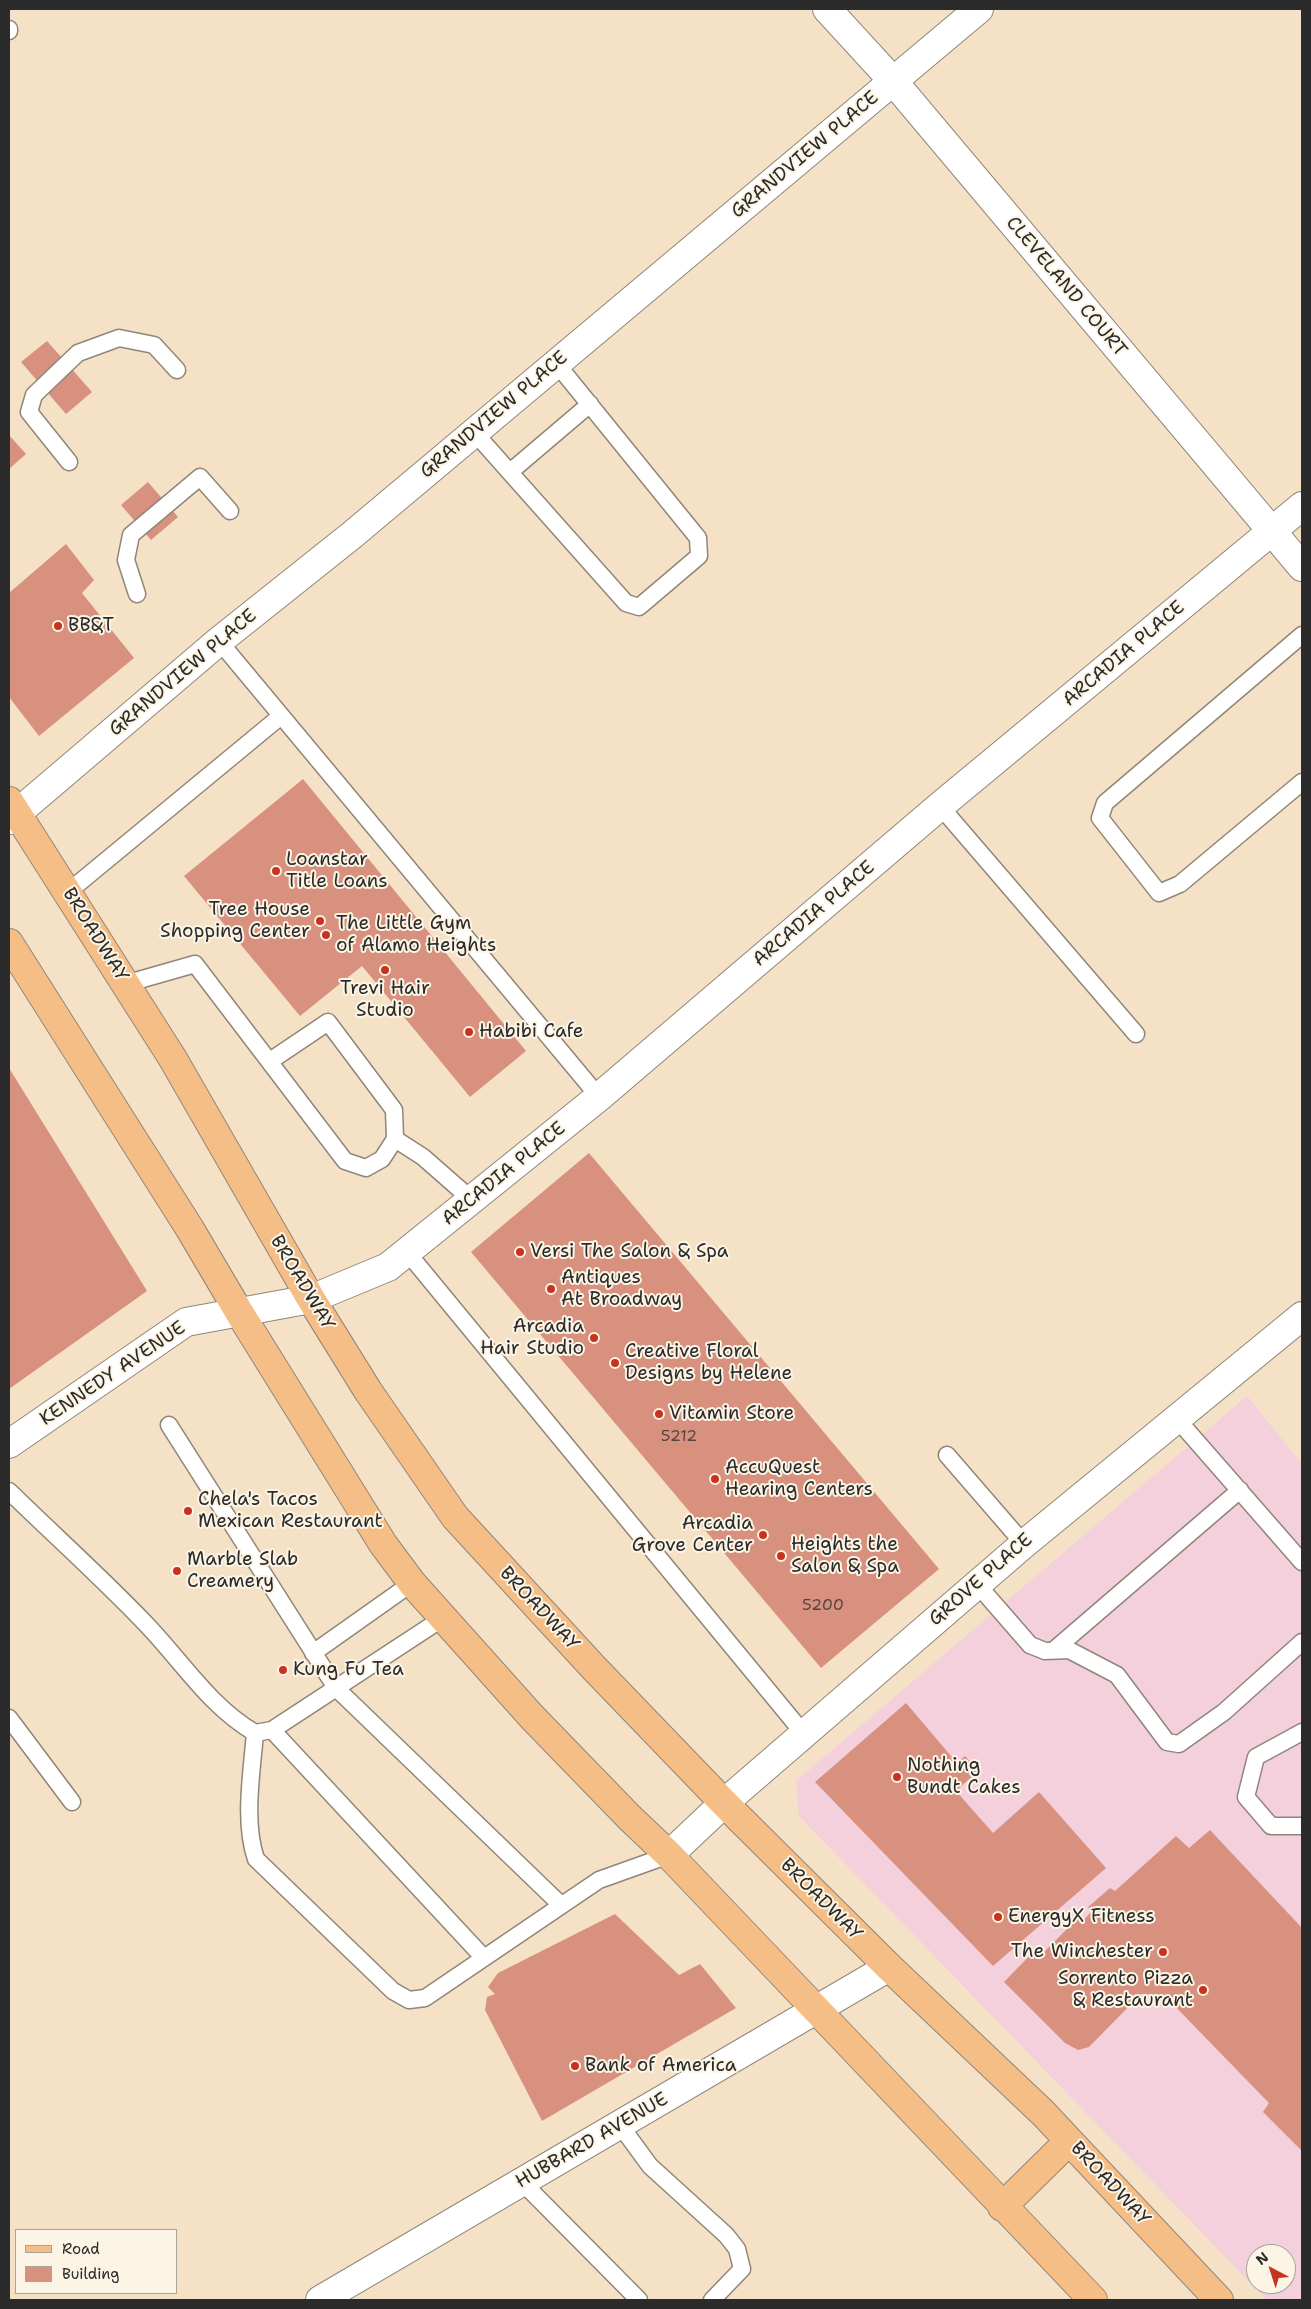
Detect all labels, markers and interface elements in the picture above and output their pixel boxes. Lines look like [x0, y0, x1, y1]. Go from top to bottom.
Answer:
street label: GRANDVIEW PLACE [727, 87, 883, 223]
street label: CLEVELAND COURT [1001, 212, 1131, 362]
street label: GRANDVIEW PLACE [416, 347, 572, 483]
street label: ARCADIA PLACE [1058, 596, 1190, 712]
street label: GRANDVIEW PLACE [105, 605, 261, 741]
place label: BB&T [68, 615, 114, 637]
marker: BB&T [52, 620, 64, 632]
place label: Loanstar Title Loans [286, 849, 388, 893]
street label: ARCADIA PLACE [748, 856, 880, 972]
marker: Loanstar Title Loans [270, 865, 282, 877]
street label: BROADWAY [57, 884, 133, 986]
place label: Tree House Shopping Center [160, 899, 310, 943]
place label: The Little Gym of Alamo Heights [336, 913, 496, 957]
marker: Tree House Shopping Center [314, 915, 326, 927]
marker: The Little Gym of Alamo Heights [320, 929, 332, 941]
marker: Trevi Hair Studio [379, 964, 391, 976]
place label: Trevi Hair Studio [340, 978, 430, 1022]
place label: Habibi Cafe [479, 1021, 584, 1043]
marker: Habibi Cafe [463, 1026, 475, 1038]
street label: ARCADIA PLACE [438, 1117, 570, 1231]
street label: BROADWAY [265, 1231, 339, 1335]
place label: Versi The Salon & Spa [530, 1241, 729, 1263]
marker: Versi The Salon & Spa [514, 1246, 526, 1258]
place label: Antiques At Broadway [561, 1267, 682, 1311]
marker: Antiques At Broadway [545, 1283, 557, 1295]
place label: Arcadia Hair Studio [480, 1316, 584, 1360]
street label: KENNEDY AVENUE [36, 1317, 190, 1431]
marker: Arcadia Hair Studio [588, 1332, 600, 1344]
place label: Creative Floral Designs by Helene [625, 1341, 792, 1385]
marker: Creative Floral Designs by Helene [609, 1357, 621, 1369]
place label: Vitamin Store [669, 1403, 794, 1425]
marker: Vitamin Store [653, 1408, 665, 1420]
house number: 5212 [661, 1427, 697, 1447]
place label: AccuQuest Hearing Centers [725, 1457, 873, 1501]
marker: AccuQuest Hearing Centers [709, 1473, 721, 1485]
place label: Chela's Tacos Mexican Restaurant [198, 1489, 383, 1533]
marker: Chela's Tacos Mexican Restaurant [182, 1505, 194, 1517]
place label: Arcadia Grove Center [632, 1513, 753, 1557]
marker: Arcadia Grove Center [757, 1529, 769, 1541]
street label: GROVE PLACE [925, 1529, 1037, 1631]
place label: Heights the Salon & Spa [791, 1534, 899, 1578]
place label: Marble Slab Creamery [187, 1549, 298, 1593]
marker: Heights the Salon & Spa [775, 1550, 787, 1562]
street label: BROADWAY [494, 1562, 584, 1656]
marker: Marble Slab Creamery [171, 1565, 183, 1577]
house number: 5200 [802, 1596, 844, 1616]
place label: Kung Fu Tea [293, 1659, 404, 1681]
marker: Kung Fu Tea [277, 1664, 289, 1676]
place label: Nothing Bundt Cakes [907, 1755, 1021, 1799]
marker: Nothing Bundt Cakes [891, 1771, 903, 1783]
street label: BROADWAY [775, 1854, 867, 1946]
place label: EnergyX Fitness [1008, 1906, 1155, 1928]
marker: EnergyX Fitness [992, 1911, 1004, 1923]
place label: The Winchester [1011, 1941, 1153, 1963]
marker: The Winchester [1157, 1946, 1169, 1958]
place label: Sorrento Pizza & Restaurant [1058, 1968, 1193, 2012]
marker: Sorrento Pizza & Restaurant [1197, 1984, 1209, 1996]
place label: Bank of America [585, 2055, 736, 2077]
marker: Bank of America [569, 2060, 581, 2072]
street label: HUBBARD AVENUE [512, 2088, 672, 2194]
street label: BROADWAY [1065, 2137, 1155, 2231]
legend [15, 2229, 178, 2294]
text: Road [62, 2239, 100, 2259]
north arrow [1246, 2244, 1296, 2294]
text: N [1252, 2248, 1272, 2269]
text: Building [62, 2264, 119, 2284]

